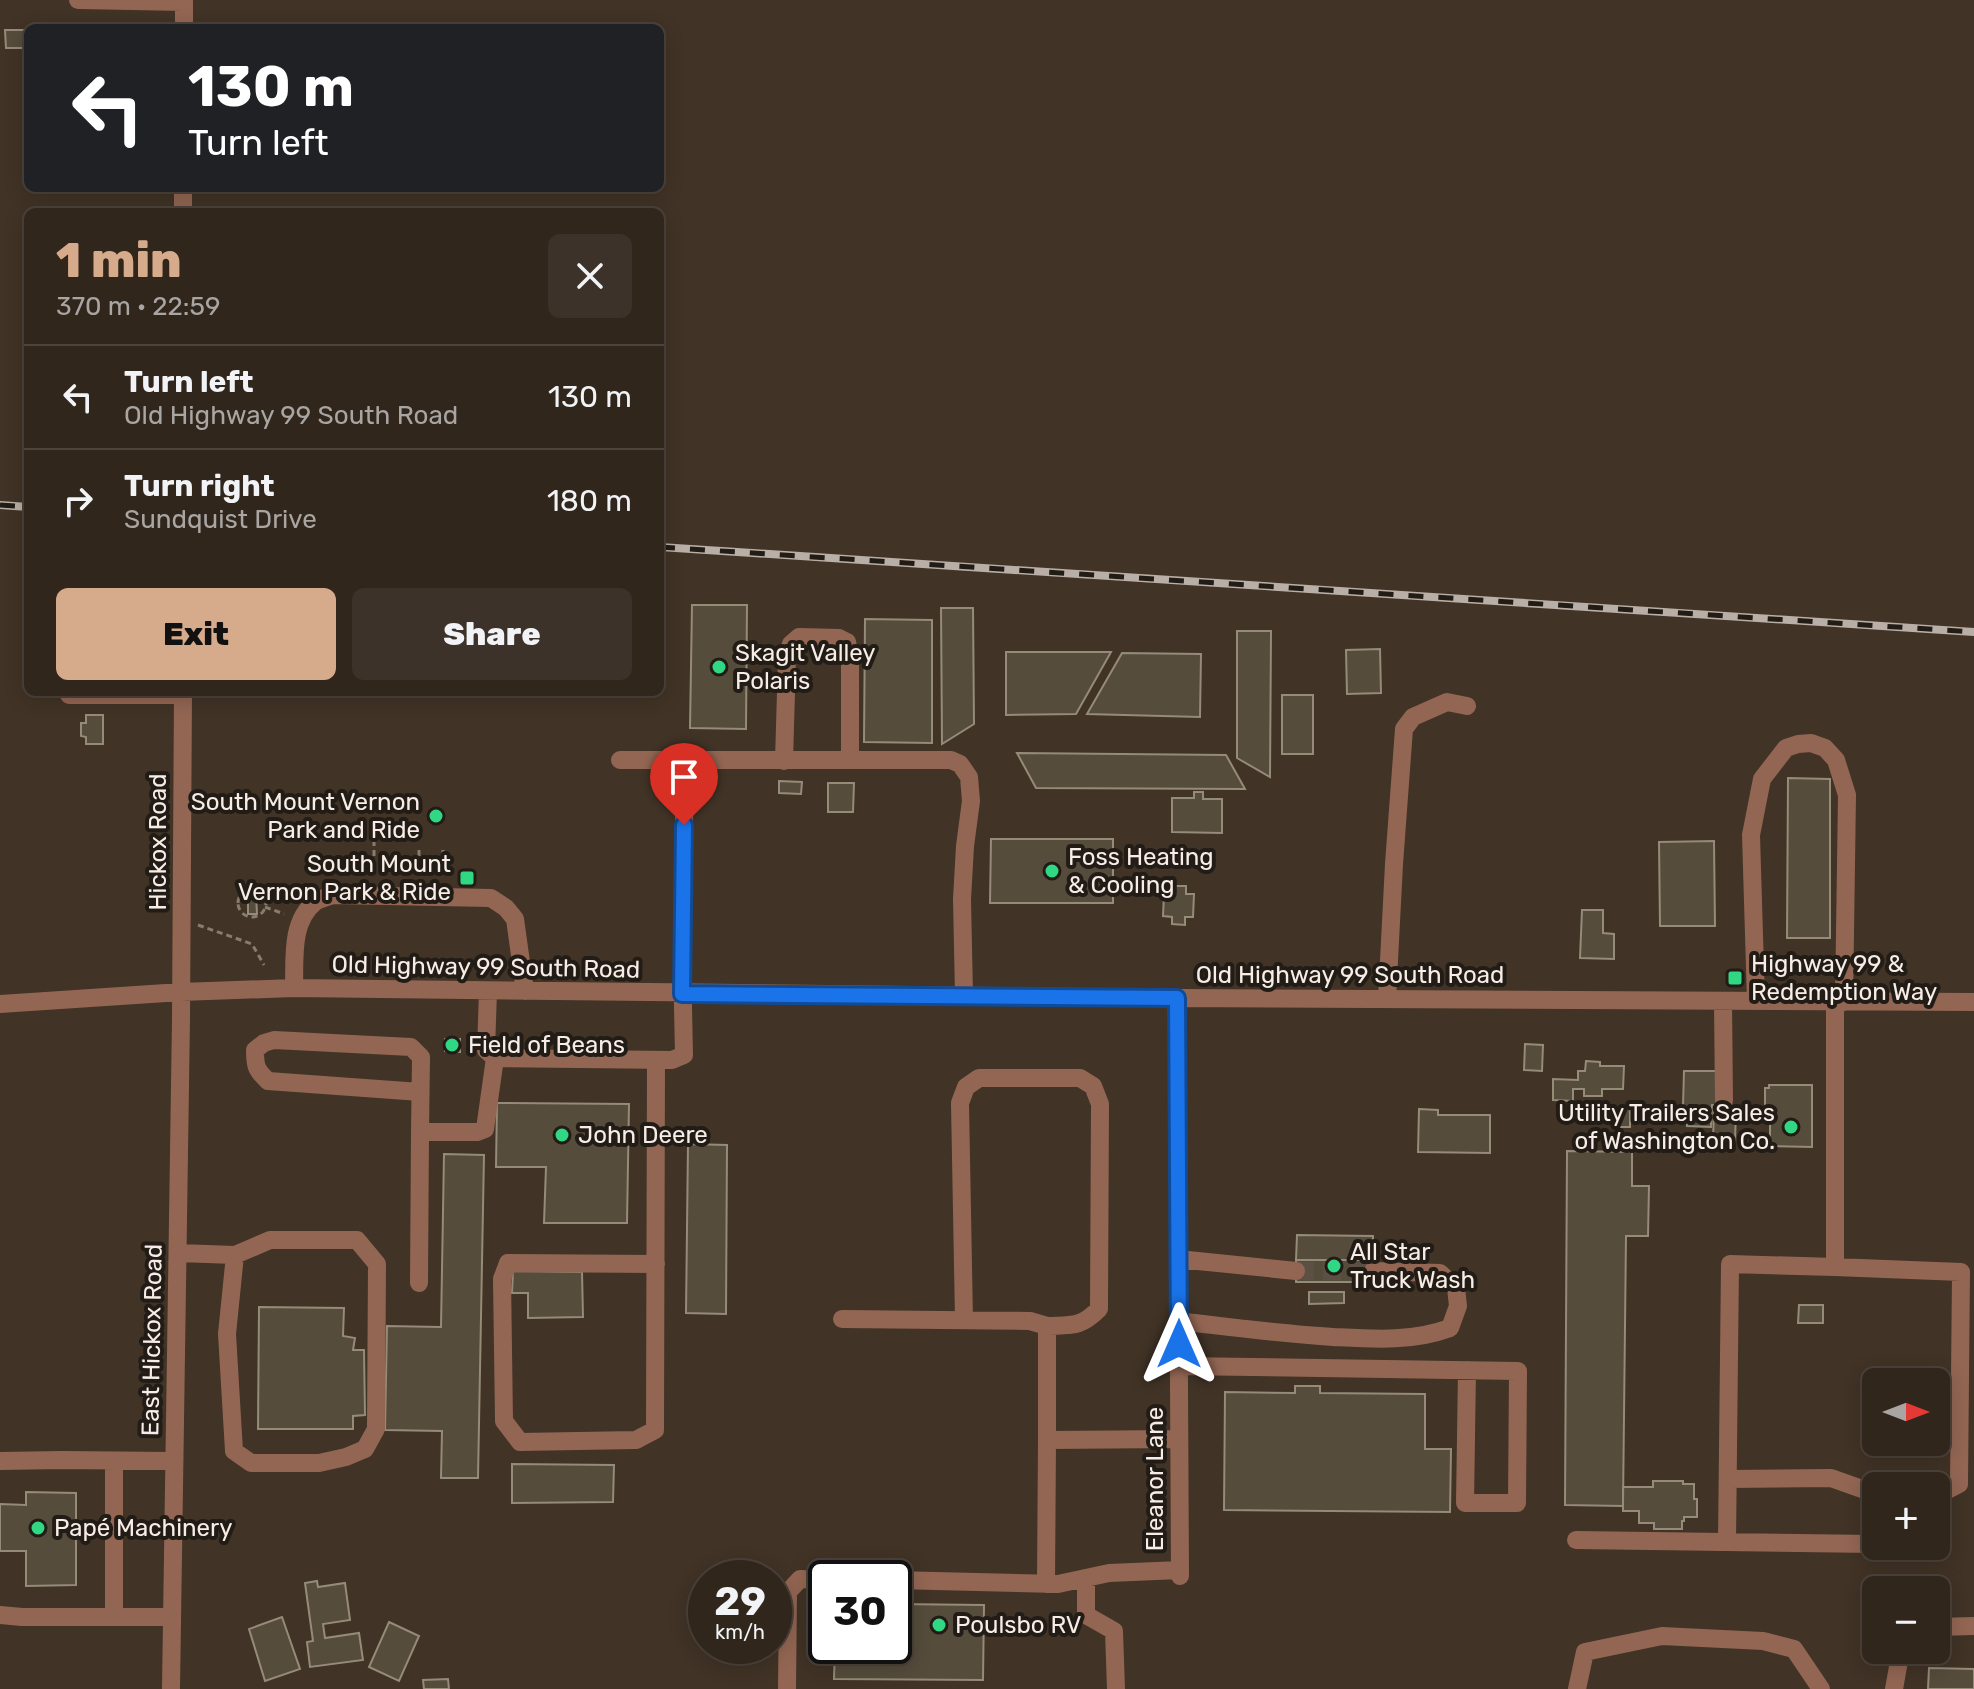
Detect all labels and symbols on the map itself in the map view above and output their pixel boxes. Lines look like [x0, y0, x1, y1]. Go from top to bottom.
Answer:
place label: Skagit Valley Polaris [735, 639, 876, 695]
marker: Skagit Valley Polaris [710, 658, 728, 676]
pin [650, 743, 718, 825]
street label: Hickox Road [144, 773, 172, 911]
place label: South Mount Vernon Park and Ride [191, 788, 420, 844]
marker: South Mount Vernon Park and Ride [427, 807, 445, 825]
place label: Foss Heating & Cooling [1068, 843, 1214, 899]
place label: South Mount Vernon Park & Ride [238, 850, 451, 906]
marker: Foss Heating & Cooling [1043, 862, 1061, 880]
marker: South Mount Vernon Park & Ride [458, 869, 476, 887]
street label: Old Highway 99 South Road [331, 950, 641, 984]
place label: Highway 99 & Redemption Way [1751, 950, 1937, 1006]
street label: Old Highway 99 South Road [1196, 961, 1504, 989]
marker: Highway 99 & Redemption Way [1726, 969, 1744, 987]
place label: Field of Beans [468, 1031, 625, 1059]
marker: Field of Beans [443, 1036, 461, 1054]
place label: Utility Trailers Sales of Washington Co. [1558, 1099, 1775, 1155]
marker: Utility Trailers Sales of Washington Co. [1782, 1118, 1800, 1136]
place label: John Deere [578, 1121, 708, 1149]
marker: John Deere [553, 1126, 571, 1144]
place label: All Star Truck Wash [1350, 1238, 1475, 1294]
street label: East Hickox Road [136, 1244, 168, 1436]
marker: All Star Truck Wash [1325, 1257, 1343, 1275]
position arrow [1137, 1302, 1221, 1386]
north arrow [1862, 1368, 1950, 1456]
street label: Eleanor Lane [1141, 1407, 1169, 1551]
place label: Papé Machinery [54, 1514, 232, 1542]
marker: Papé Machinery [29, 1519, 47, 1537]
speed limit sign: 30 [808, 1560, 912, 1664]
place label: Poulsbo RV [955, 1611, 1081, 1639]
marker: Poulsbo RV [930, 1616, 948, 1634]

